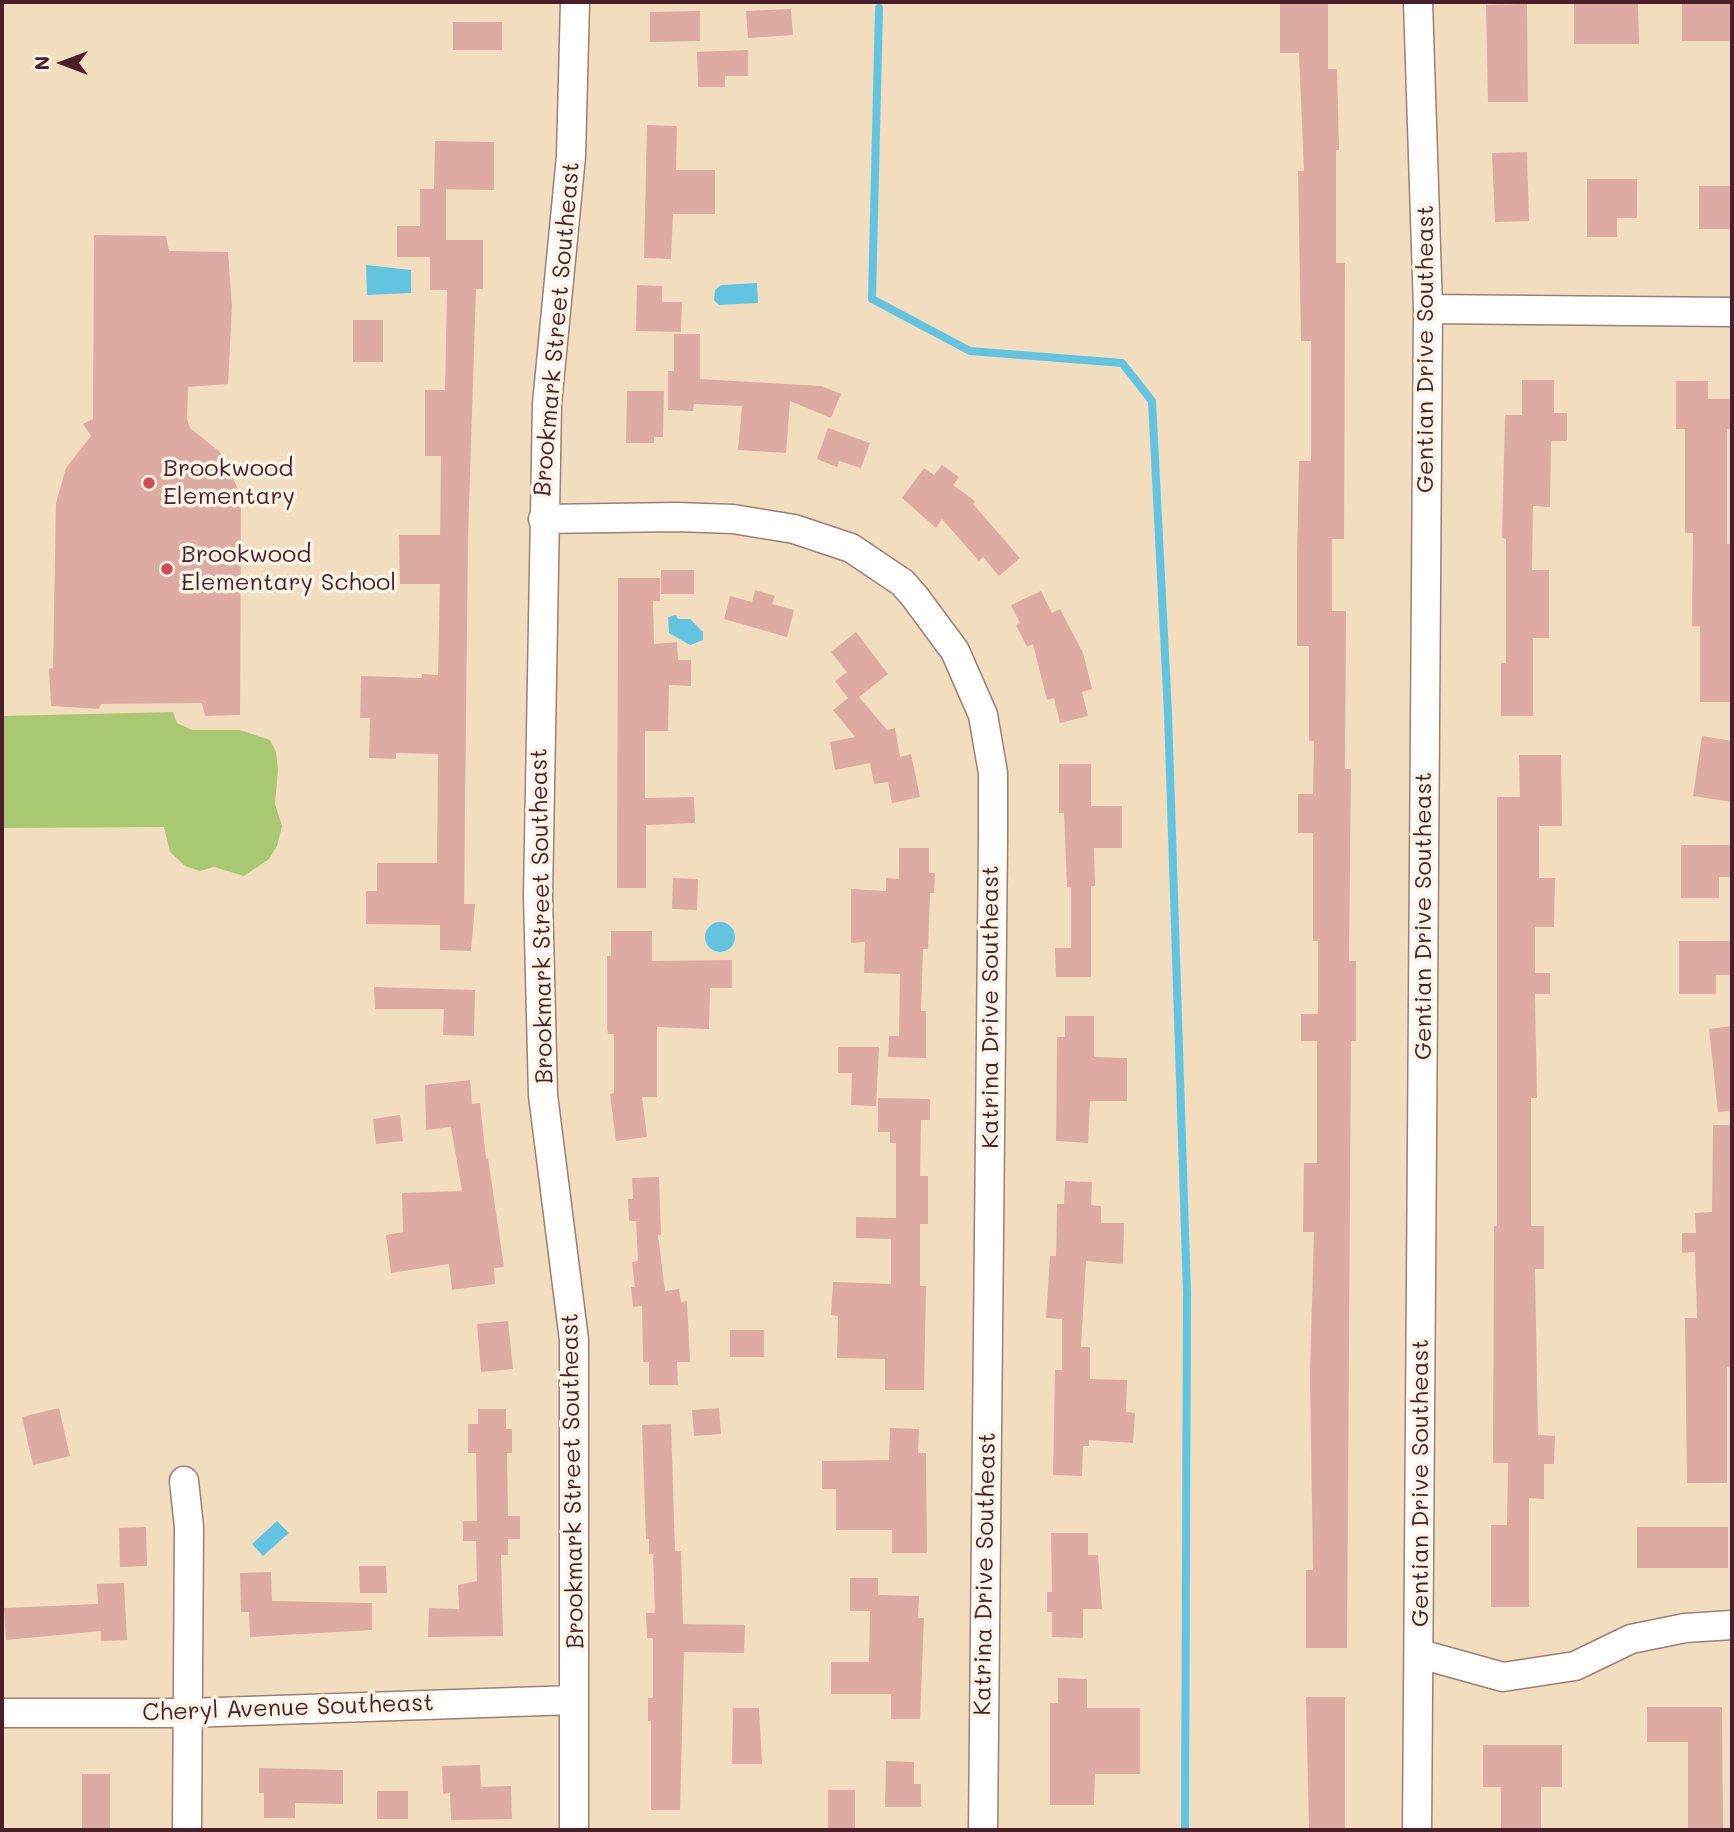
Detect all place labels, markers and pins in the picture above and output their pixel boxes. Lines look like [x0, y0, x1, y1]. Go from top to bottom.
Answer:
place label: Brookwood Elementary [163, 455, 295, 511]
marker: Brookwood Elementary [141, 475, 157, 491]
place label: Brookwood Elementary School [181, 541, 396, 597]
marker: Brookwood Elementary School [159, 561, 175, 577]

